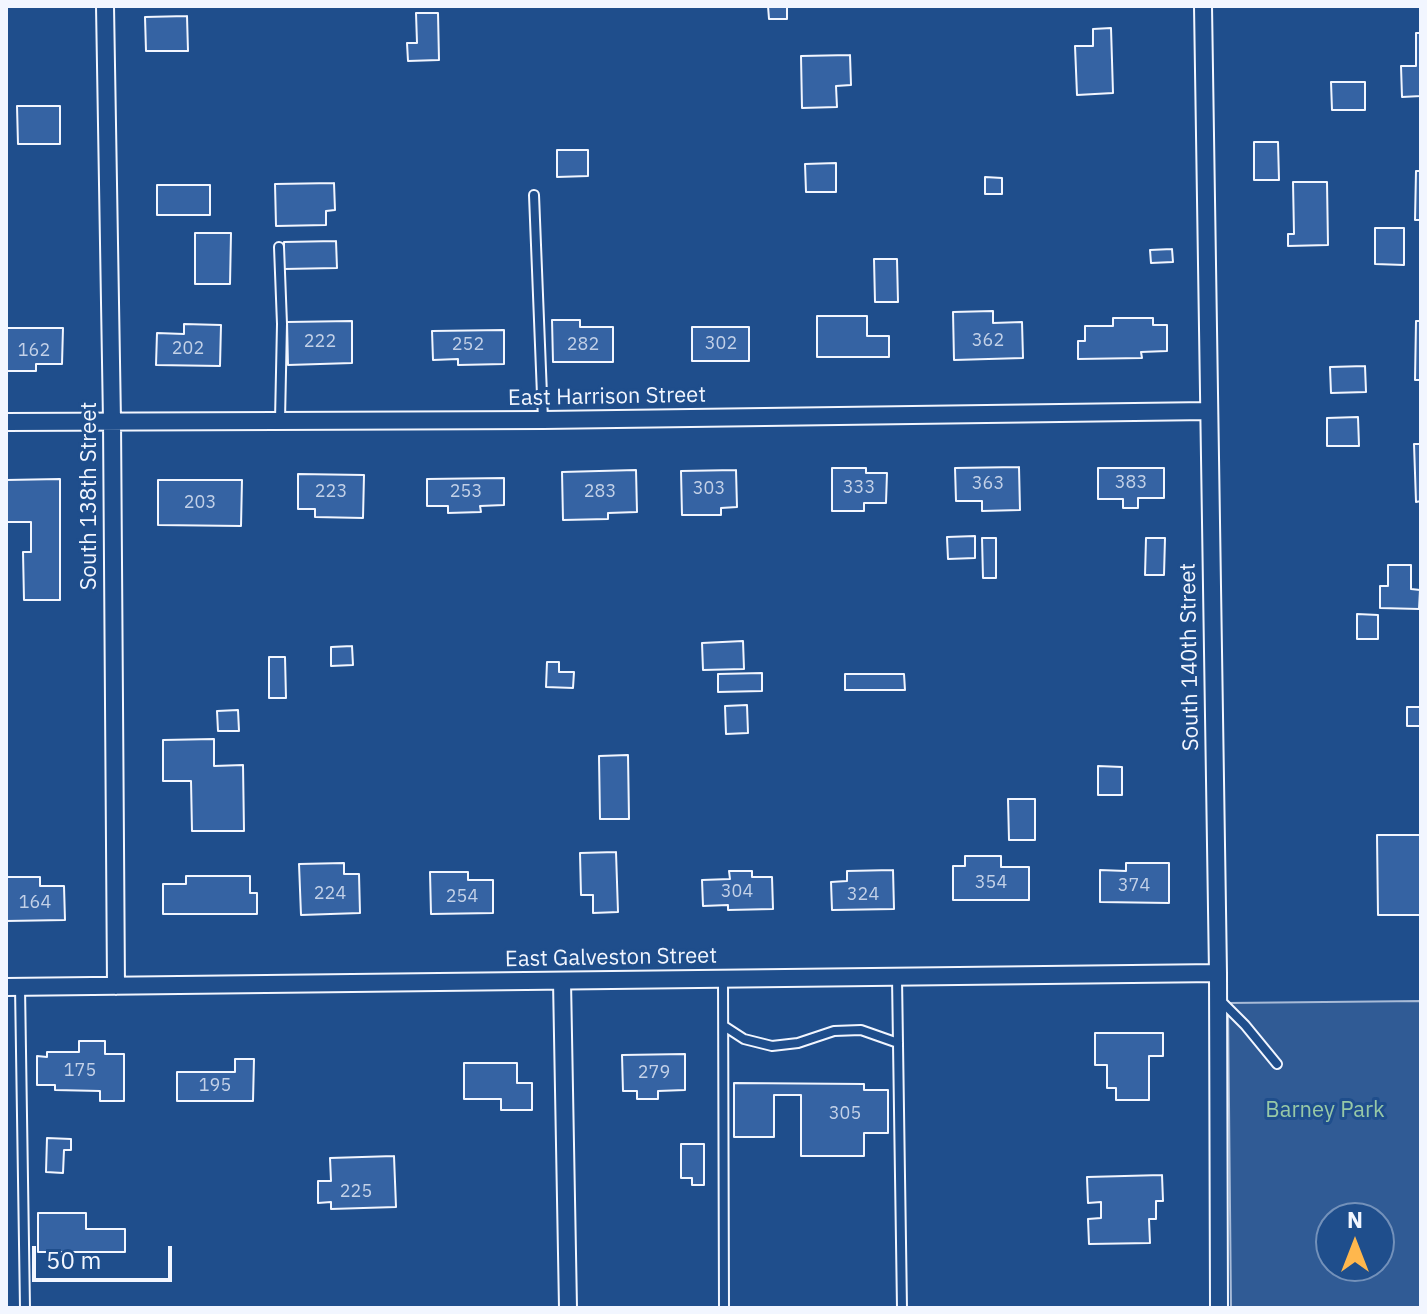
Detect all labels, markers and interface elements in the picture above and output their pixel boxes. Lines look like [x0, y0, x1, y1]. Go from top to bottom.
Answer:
house number: 362 [972, 330, 1004, 352]
house number: 222 [304, 331, 336, 353]
house number: 302 [705, 333, 737, 355]
house number: 252 [452, 334, 484, 356]
house number: 282 [567, 334, 599, 356]
house number: 202 [172, 338, 204, 360]
house number: 162 [18, 340, 50, 362]
street label: East Harrison Street [508, 382, 706, 412]
street label: South 138th Street [77, 402, 103, 590]
house number: 383 [1115, 472, 1147, 494]
house number: 363 [972, 473, 1004, 495]
house number: 333 [843, 477, 875, 499]
house number: 303 [693, 478, 725, 500]
house number: 223 [315, 481, 347, 503]
house number: 253 [450, 481, 482, 503]
house number: 283 [584, 481, 616, 503]
house number: 203 [184, 492, 216, 514]
street label: South 140th Street [1175, 563, 1205, 751]
house number: 354 [975, 872, 1007, 894]
house number: 374 [1118, 875, 1150, 897]
house number: 304 [721, 881, 753, 903]
house number: 224 [314, 883, 346, 905]
house number: 324 [847, 884, 879, 906]
house number: 254 [446, 886, 478, 908]
house number: 164 [19, 892, 51, 914]
street label: East Galveston Street [505, 943, 717, 973]
house number: 175 [64, 1060, 96, 1082]
house number: 279 [638, 1062, 670, 1084]
house number: 195 [199, 1075, 231, 1097]
park label: Barney Park [1265, 1098, 1385, 1124]
house number: 305 [829, 1103, 861, 1125]
house number: 225 [340, 1181, 372, 1203]
north arrow [1315, 1202, 1395, 1282]
text: N [1347, 1205, 1363, 1234]
scale bar [36, 1230, 176, 1280]
text: 50 m [46, 1244, 101, 1276]

